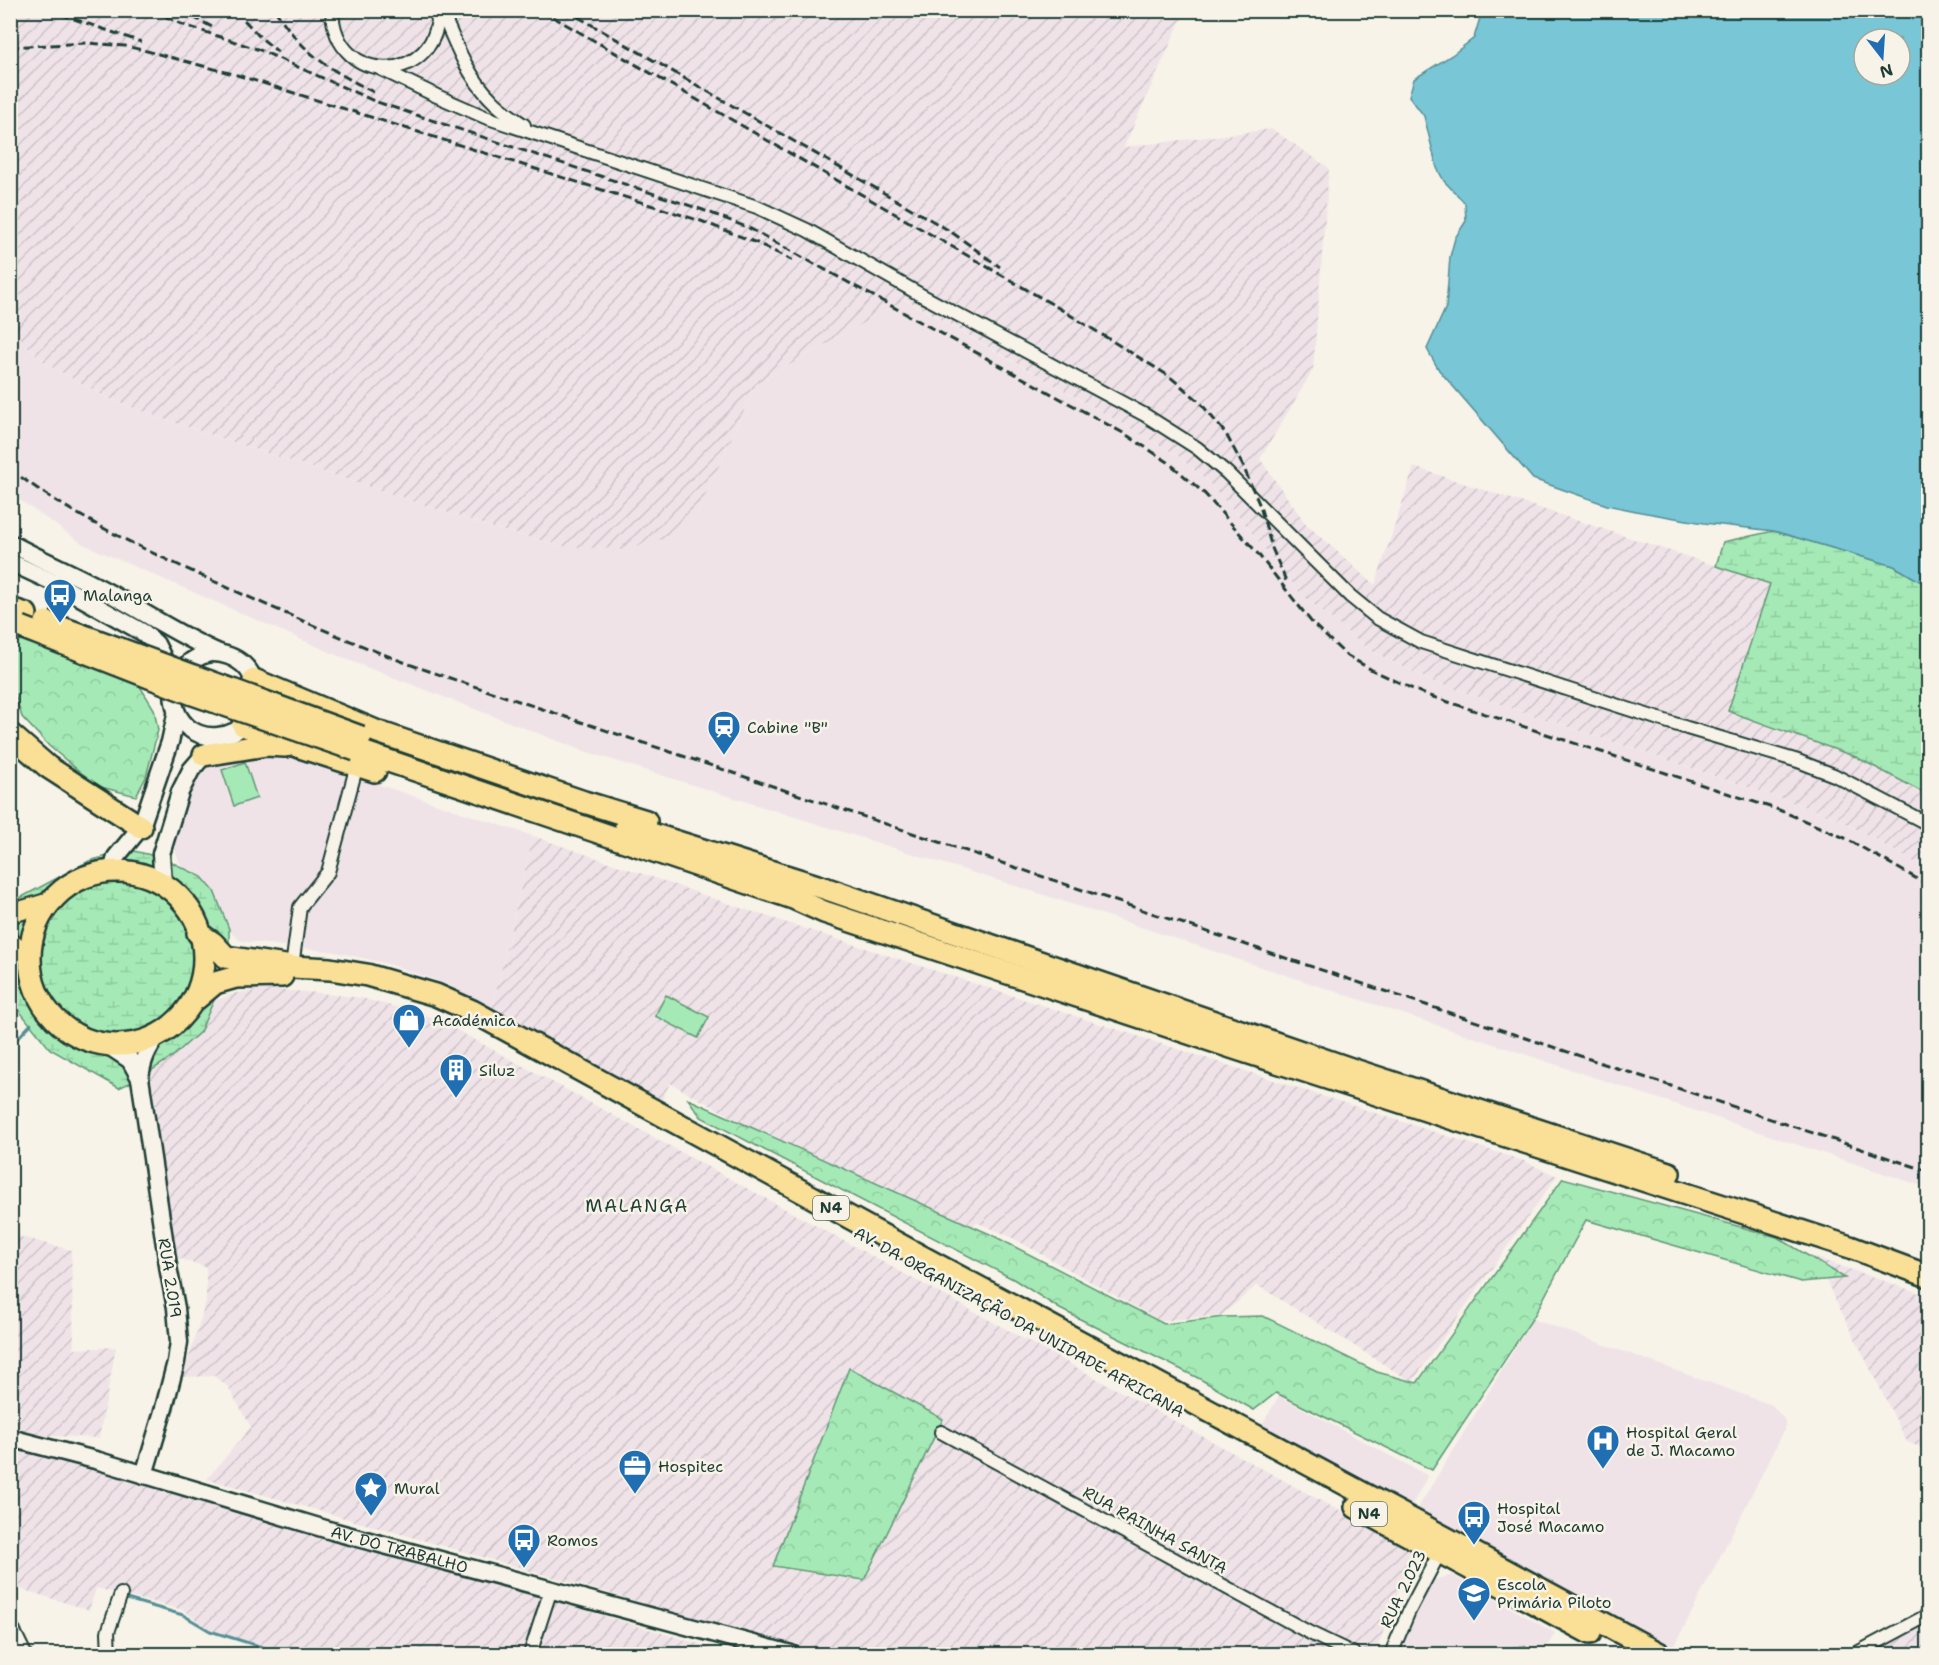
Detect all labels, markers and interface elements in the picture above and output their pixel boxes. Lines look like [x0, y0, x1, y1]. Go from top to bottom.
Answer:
north arrow [1852, 27, 1912, 87]
text: N [1877, 59, 1895, 83]
bus stop icon: Malanga [42, 577, 78, 624]
place label: Malanga [83, 585, 152, 606]
station icon: Cabine "B" [706, 709, 742, 756]
place label: Cabine "B" [747, 717, 828, 738]
shop icon: Académica [391, 1002, 427, 1049]
place label: Académica [432, 1010, 516, 1031]
building icon: Siluz [438, 1052, 474, 1099]
place label: Siluz [479, 1060, 515, 1081]
district label: MALANGA [585, 1194, 689, 1218]
road number: N4 [813, 1196, 849, 1220]
street label: AV. DA ORGANIZAÇÃO DA UNIDADE AFRICANA [850, 1221, 1188, 1422]
street label: RUA 2.019 [153, 1237, 187, 1319]
place label: Hospital Geral de J. Macamo [1626, 1422, 1737, 1461]
hospital icon: Hospital Geral de J. Macamo [1585, 1423, 1621, 1470]
office icon: Hospitec [617, 1448, 653, 1495]
place label: Hospitec [658, 1456, 723, 1477]
place icon: Mural [353, 1470, 389, 1517]
place label: Mural [394, 1478, 440, 1499]
street label: RUA RAINHA SANTA [1079, 1481, 1231, 1579]
place label: Hospital José Macamo [1497, 1498, 1604, 1537]
bus stop icon: Hospital José Macamo [1456, 1499, 1492, 1546]
road number: N4 [1351, 1502, 1387, 1526]
street label: AV. DO TRABALHO [329, 1521, 470, 1577]
bus stop icon: Romos [506, 1522, 542, 1569]
place label: Romos [547, 1530, 598, 1551]
street label: RUA 2.023 [1375, 1546, 1431, 1632]
place label: Escola Primária Piloto [1497, 1574, 1611, 1613]
school or university icon: Escola Primária Piloto [1456, 1575, 1492, 1622]

